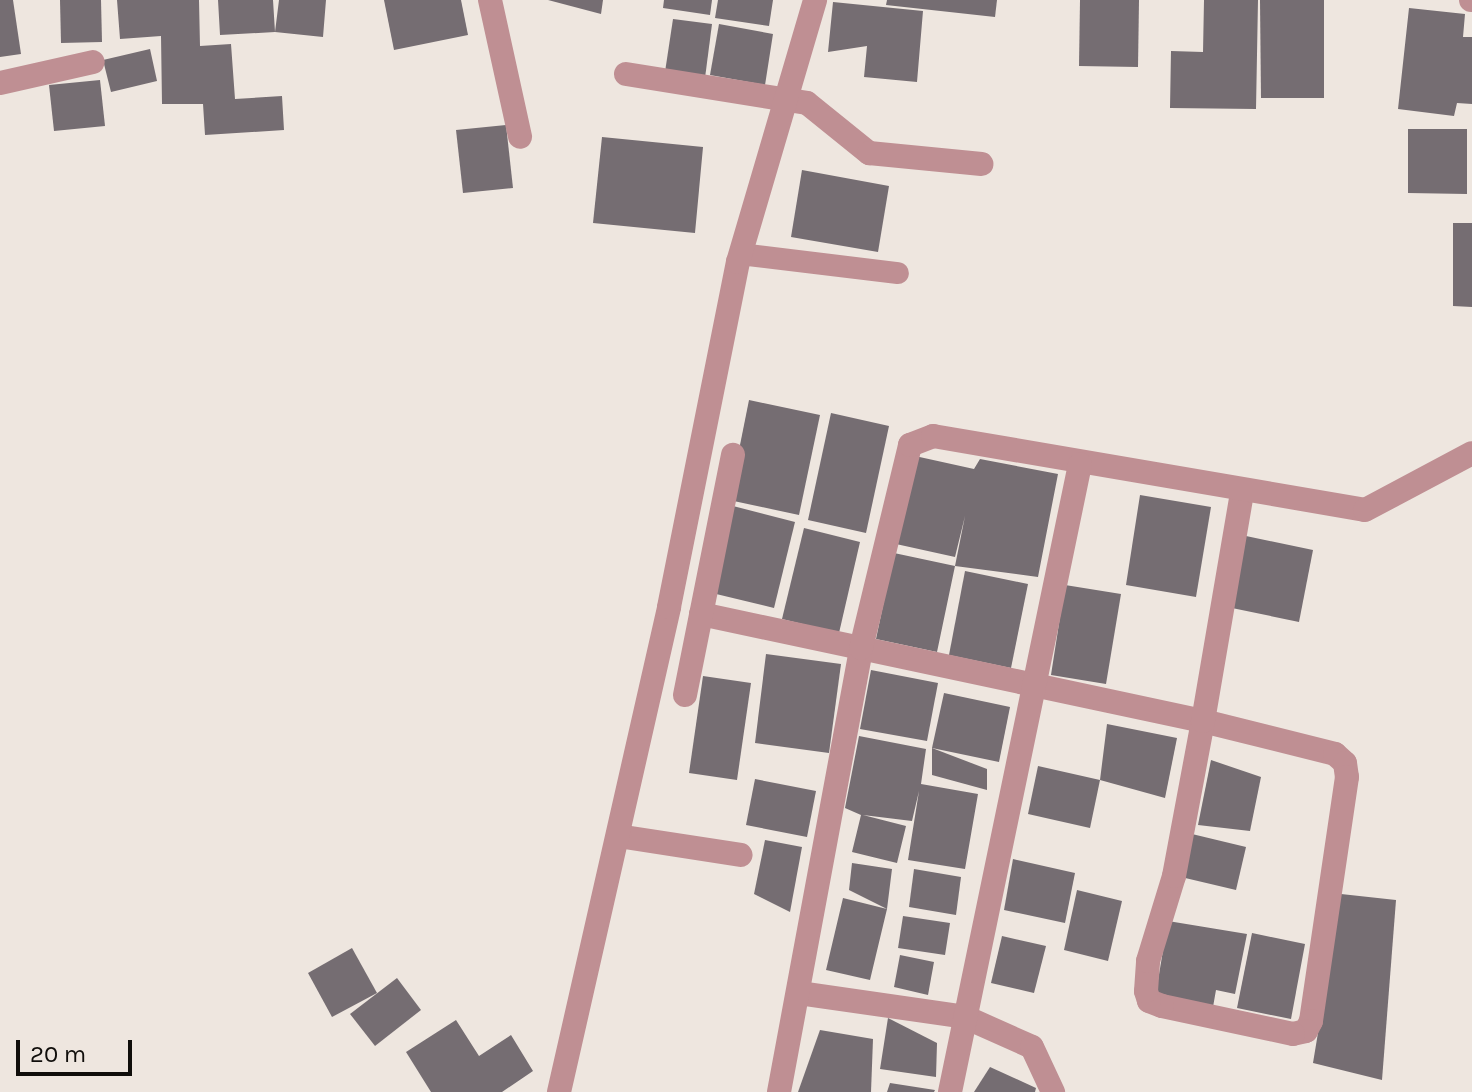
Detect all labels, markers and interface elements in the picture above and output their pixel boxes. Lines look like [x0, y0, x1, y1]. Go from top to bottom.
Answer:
scale bar [20, 1024, 136, 1074]
text: 20 m [30, 1040, 86, 1068]

